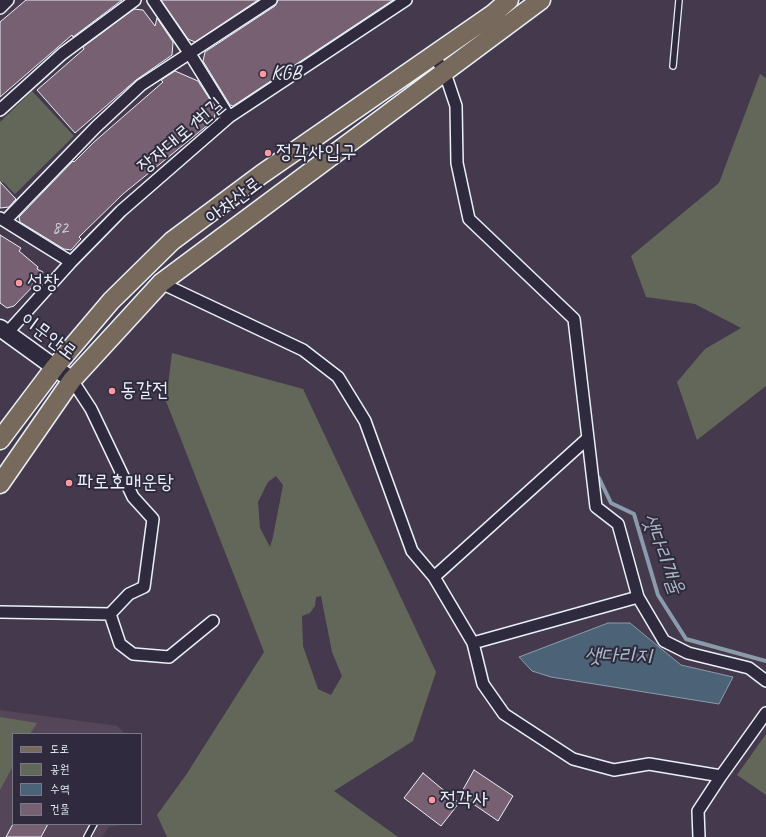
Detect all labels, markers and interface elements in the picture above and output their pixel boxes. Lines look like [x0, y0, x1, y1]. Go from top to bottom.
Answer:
place label: KGB [271, 62, 301, 86]
marker: KGB [258, 69, 268, 79]
street label: 장자대로1번길 [133, 93, 229, 179]
place label: 정각사입구 [276, 141, 356, 165]
marker: 정각사입구 [263, 148, 273, 158]
street label: 아차산로 [201, 172, 267, 230]
house number: 82 [52, 217, 68, 239]
place label: 성창 [27, 271, 59, 295]
marker: 성창 [14, 278, 24, 288]
street label: 이문안로 [15, 308, 81, 366]
place label: 동갈전 [120, 379, 168, 403]
marker: 동갈전 [107, 386, 117, 396]
place label: 파로호매운탕 [77, 471, 174, 495]
marker: 파로호매운탕 [64, 478, 74, 488]
water label: 샛다리개울 [635, 510, 689, 598]
water label: 샛다리지 [584, 643, 652, 669]
legend [12, 733, 142, 825]
text: 도로 [50, 741, 69, 757]
text: 공원 [50, 761, 69, 777]
text: 수역 [50, 781, 69, 797]
place label: 정각사 [440, 788, 488, 812]
marker: 정각사 [427, 795, 437, 805]
text: 건물 [50, 801, 69, 817]

